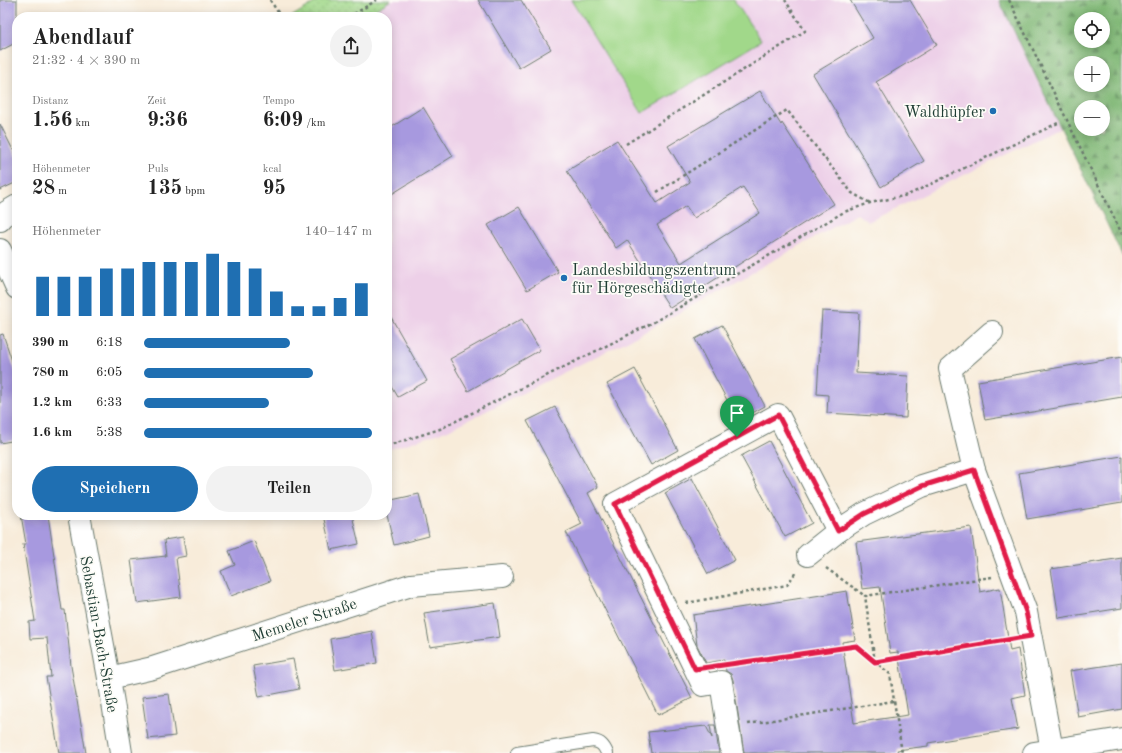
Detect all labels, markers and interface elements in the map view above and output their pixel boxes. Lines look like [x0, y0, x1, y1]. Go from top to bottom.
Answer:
map controls [1074, 12, 1110, 136]
button: locate [1074, 12, 1110, 48]
button: share [330, 25, 372, 67]
text: Abendlauf [32, 27, 132, 49]
text: 21:32 · 4 × 390 m [32, 54, 140, 67]
button: + [1074, 56, 1110, 92]
text: Distanz [32, 96, 68, 107]
text: Zeit [147, 96, 166, 107]
text: Tempo [263, 96, 295, 107]
button: − [1074, 100, 1110, 136]
place label: Waldhüpfer [904, 105, 985, 121]
marker: Waldhüpfer [988, 106, 998, 116]
text: 1.56 [32, 111, 72, 131]
text: 9:36 [147, 111, 188, 131]
text: 6:09 [263, 111, 303, 131]
text: km [72, 118, 90, 129]
text: /km [303, 118, 326, 129]
text: Höhenmeter [32, 164, 90, 175]
text: Puls [147, 164, 168, 175]
text: kcal [263, 164, 282, 175]
text: 28 [32, 179, 55, 199]
text: 135 [147, 179, 182, 199]
text: 95 [263, 179, 286, 199]
text: m [55, 186, 67, 197]
text: bpm [182, 186, 205, 197]
text: Höhenmeter [32, 225, 101, 238]
text: 140–147 m [305, 225, 372, 238]
place label: Landesbildungszentrum für Hörgeschädigte [572, 263, 737, 297]
marker: Landesbildungszentrum für Hörgeschädigte [559, 273, 569, 283]
text: 390 m [32, 336, 69, 349]
text: 6:18 [96, 336, 122, 349]
text: 780 m [32, 366, 69, 379]
text: 6:05 [96, 366, 122, 379]
text: 1.2 km [32, 396, 72, 409]
text: 6:33 [96, 396, 122, 409]
pin [720, 396, 754, 437]
icon: arrive [726, 402, 748, 424]
text: 1.6 km [32, 426, 72, 439]
text: 5:38 [96, 426, 122, 439]
button: Speichern [32, 466, 198, 512]
button: Teilen [206, 466, 372, 512]
street label: Sebastian-Bach-Straße [76, 555, 120, 714]
street label: Memeler Straße [250, 596, 359, 645]

